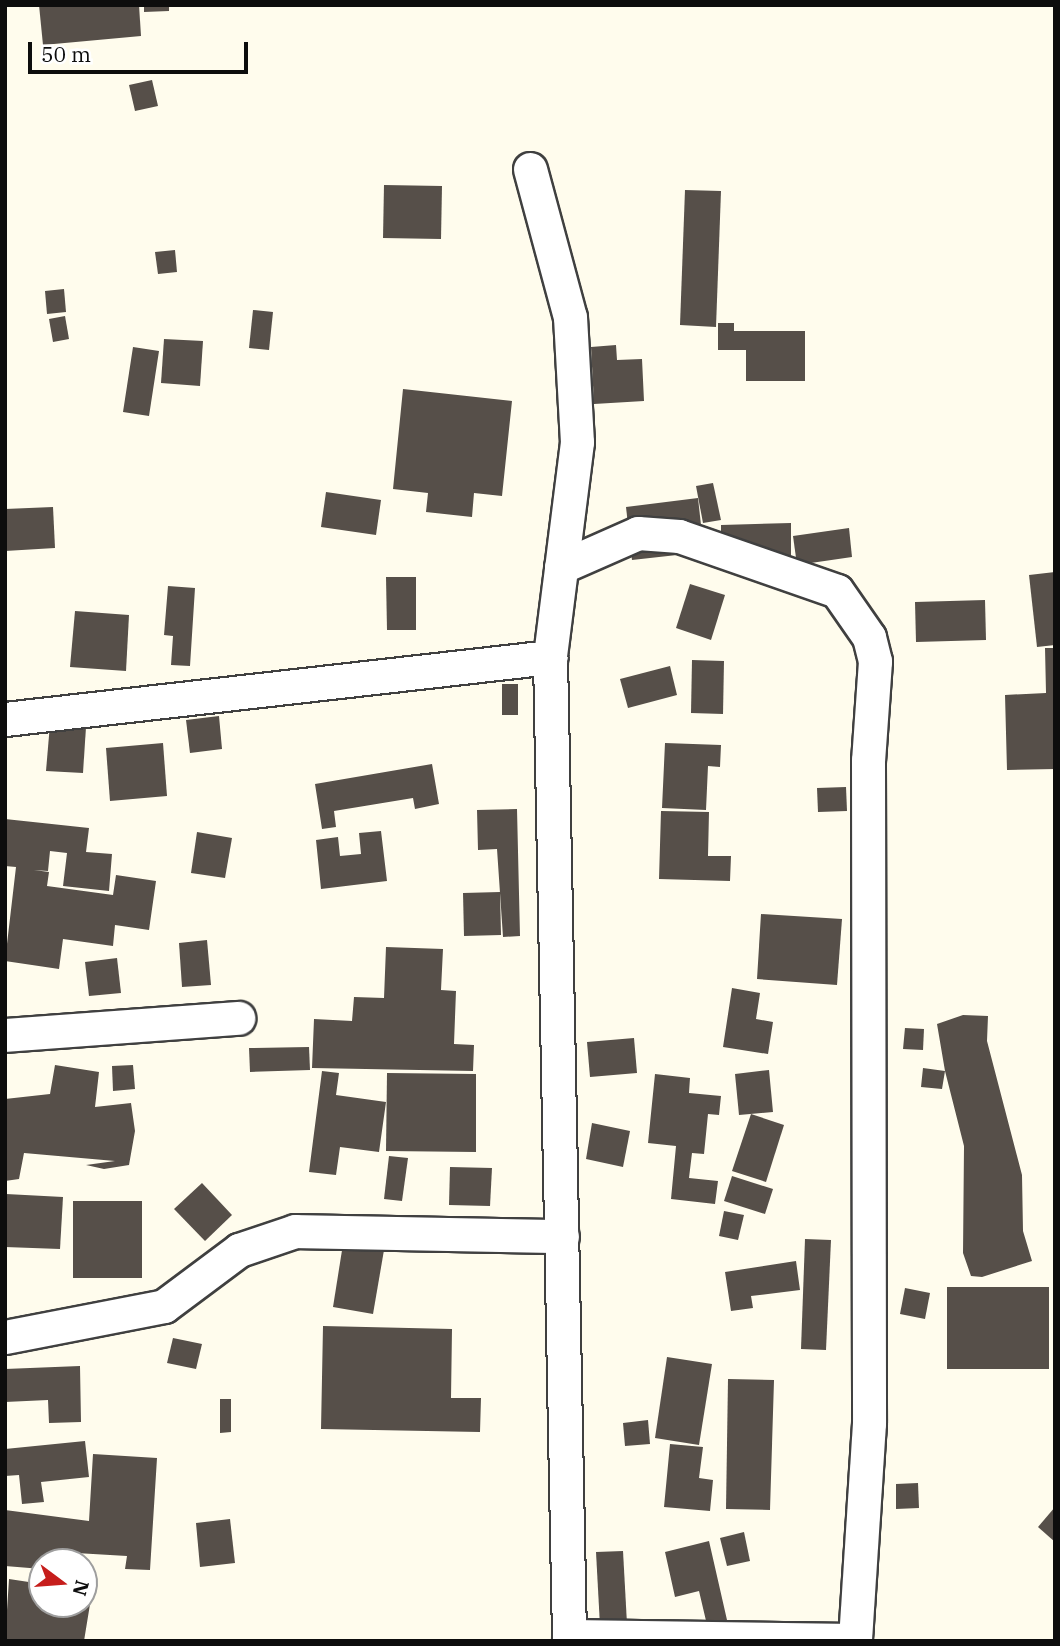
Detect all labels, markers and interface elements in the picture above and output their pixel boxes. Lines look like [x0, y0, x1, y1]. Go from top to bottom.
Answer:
scale bar [32, 28, 252, 72]
text: 50 m [41, 40, 91, 68]
north arrow [28, 1548, 98, 1618]
text: N [68, 1578, 95, 1599]

